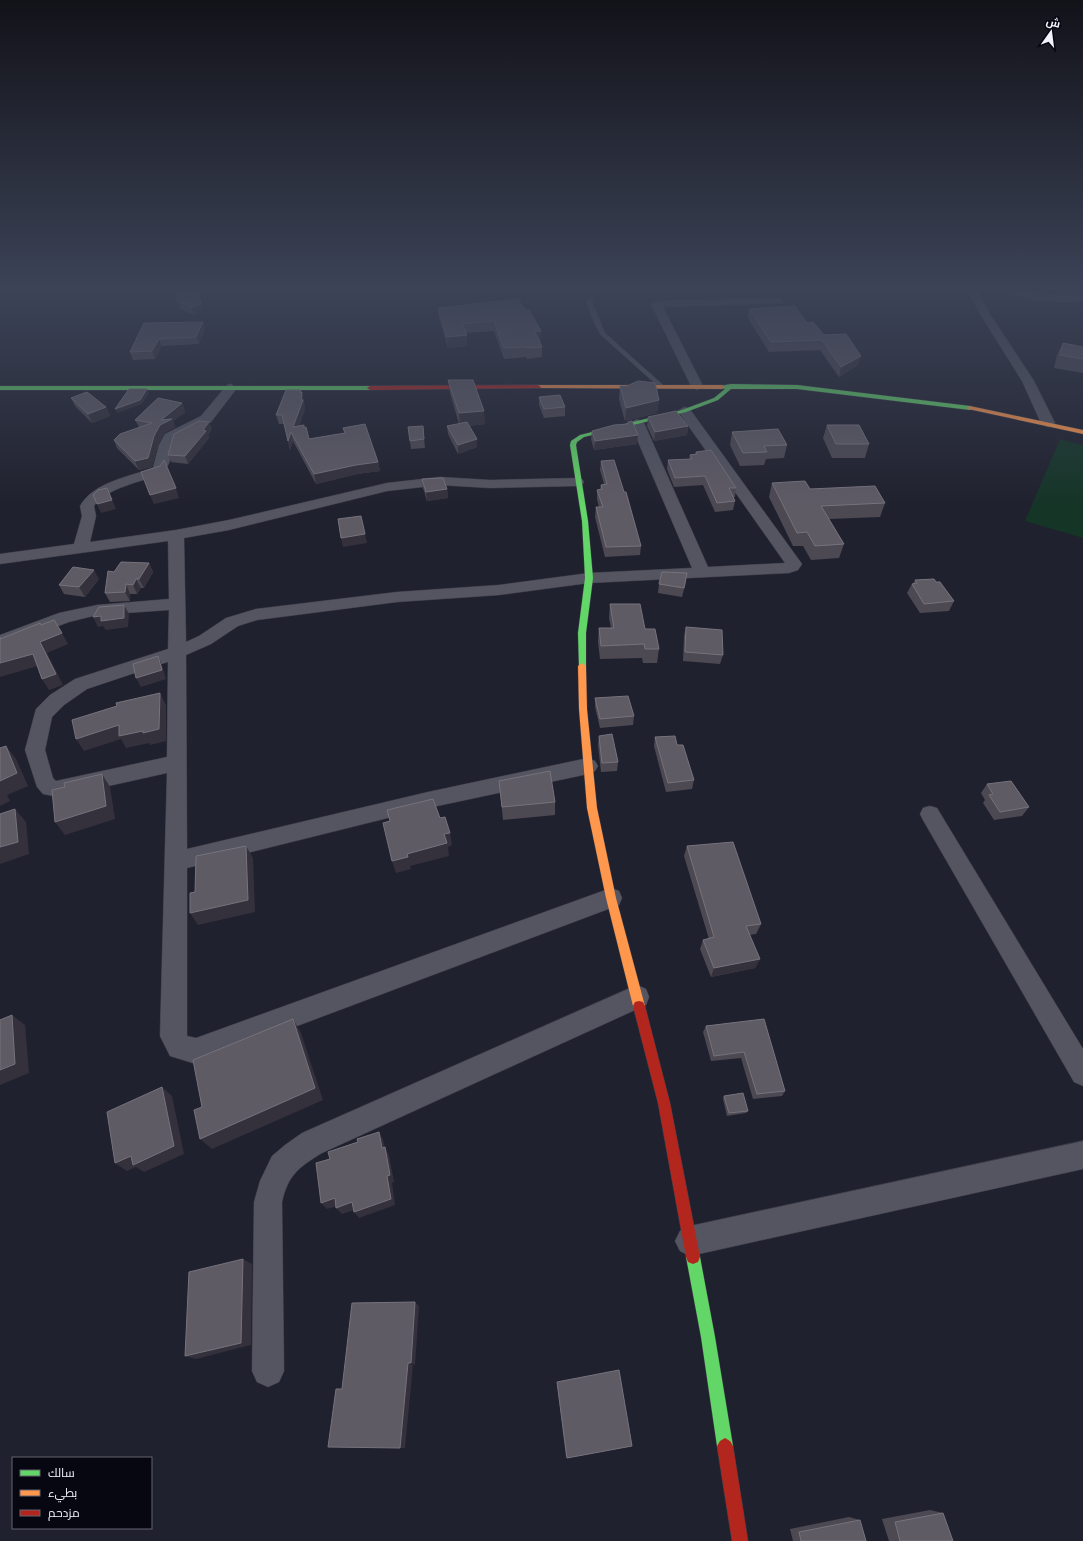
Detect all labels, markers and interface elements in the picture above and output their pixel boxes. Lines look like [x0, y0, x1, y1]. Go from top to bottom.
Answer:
north arrow [1031, 12, 1071, 52]
text: ش [1045, 15, 1062, 31]
legend [12, 1457, 152, 1529]
text: سالك [48, 1466, 75, 1481]
text: بطيء [48, 1486, 77, 1503]
text: مزدحم [48, 1506, 80, 1521]

